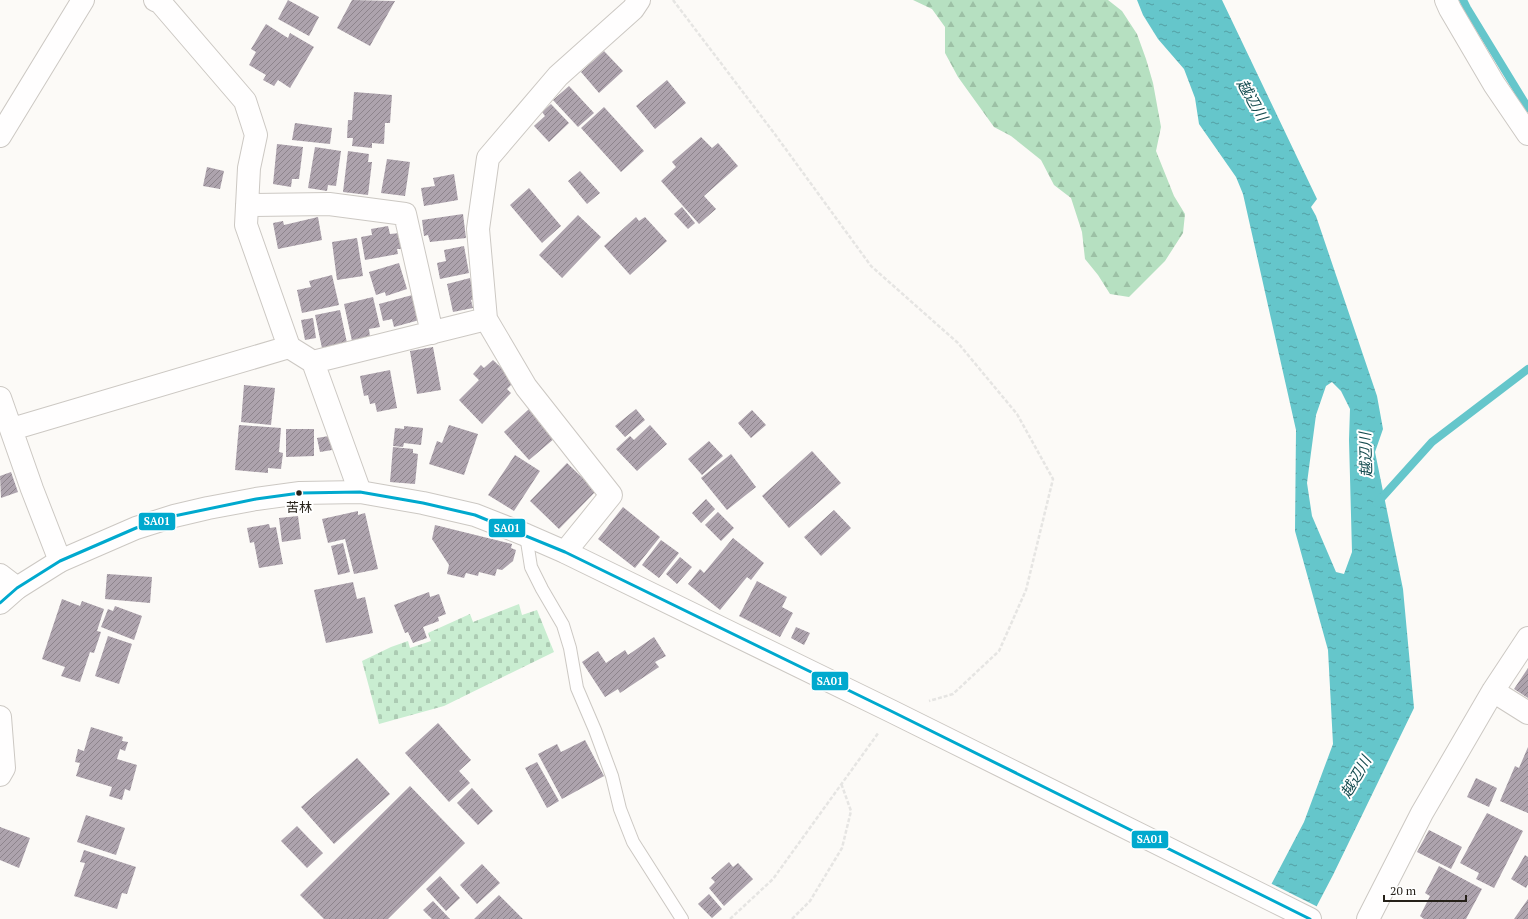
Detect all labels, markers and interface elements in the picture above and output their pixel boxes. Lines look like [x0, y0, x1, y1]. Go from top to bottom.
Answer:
water label: 越辺川 [1233, 75, 1274, 126]
water label: 越辺川 [1354, 430, 1376, 478]
marker: 苦林 [294, 488, 304, 498]
place label: 苦林 [286, 498, 312, 516]
line badge: SA01 [138, 512, 176, 531]
text: SA01 [144, 514, 170, 528]
line badge: SA01 [488, 518, 526, 538]
text: SA01 [494, 521, 520, 535]
line badge: SA01 [811, 671, 849, 691]
text: SA01 [817, 674, 843, 688]
water label: 越辺川 [1335, 750, 1376, 801]
line badge: SA01 [1131, 830, 1169, 849]
text: SA01 [1137, 832, 1163, 846]
scale bar [1384, 877, 1466, 903]
text: 20 m [1390, 883, 1417, 898]

